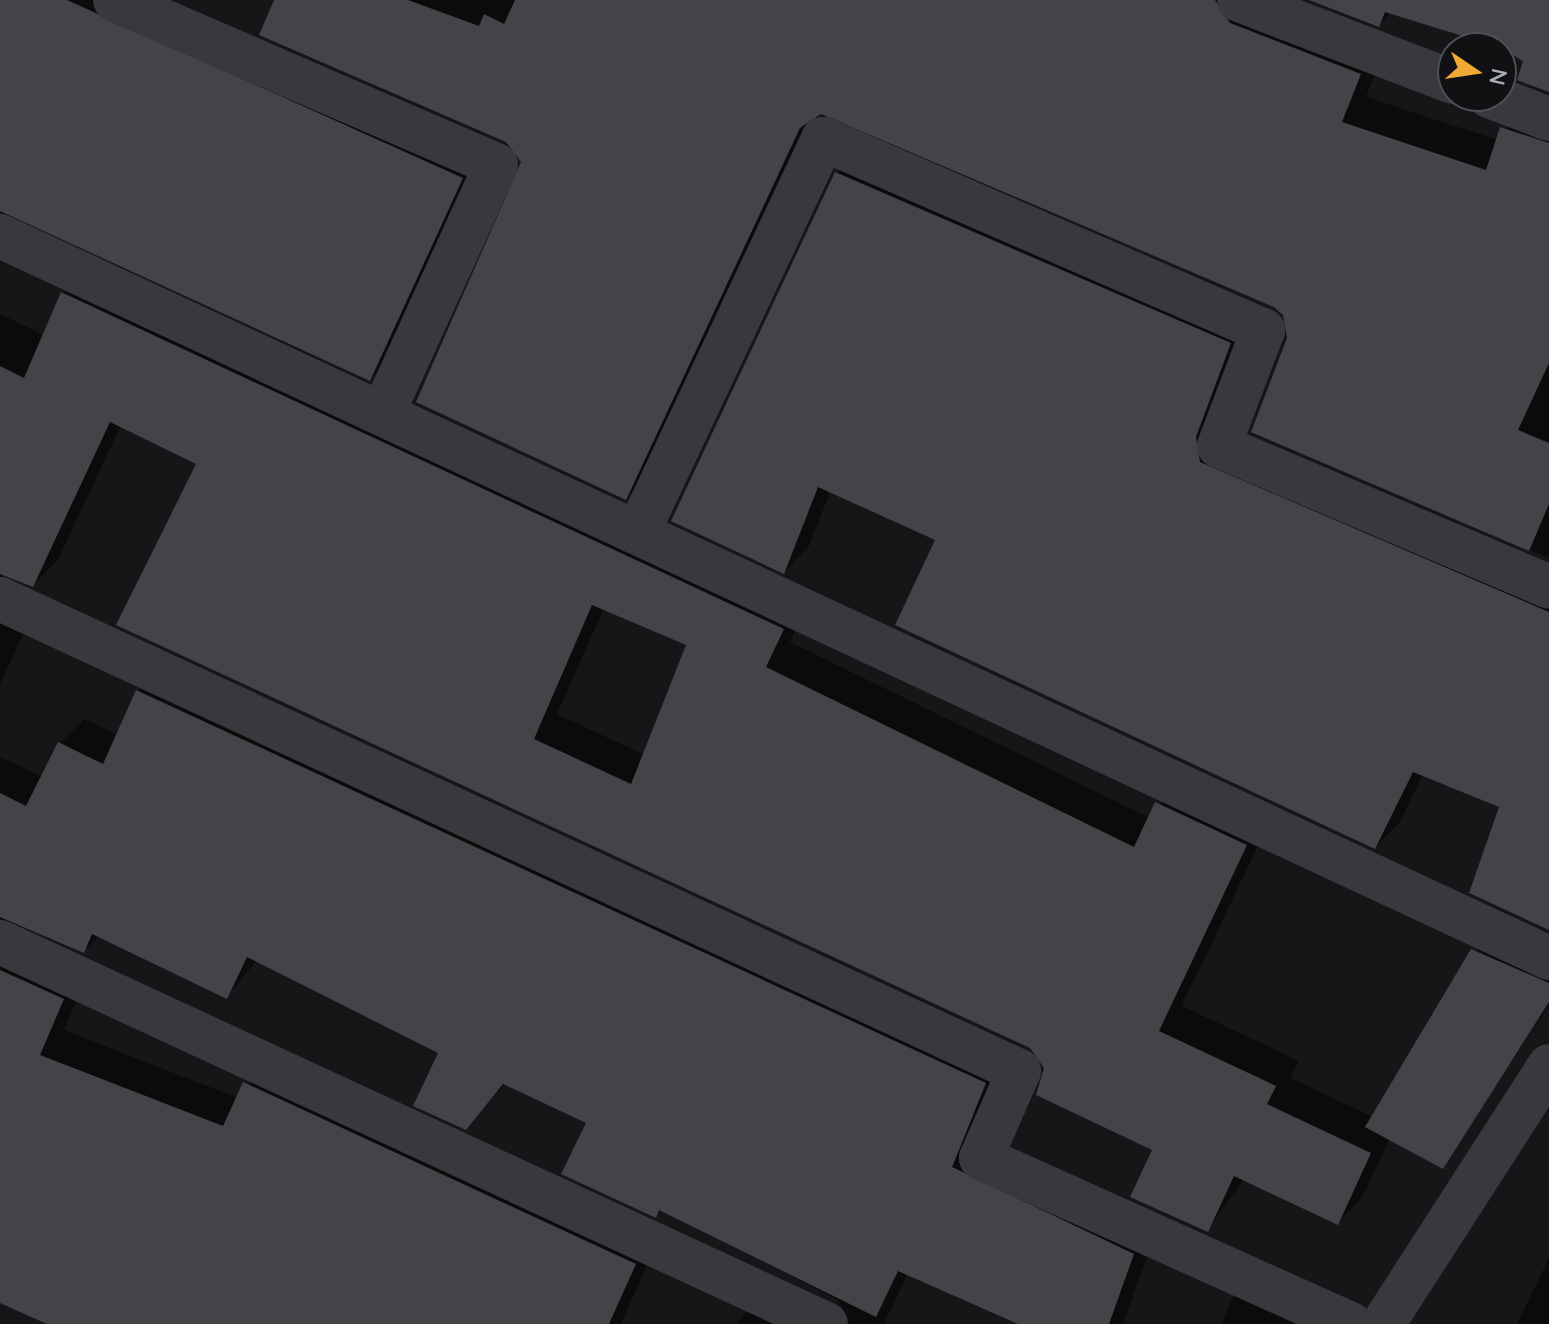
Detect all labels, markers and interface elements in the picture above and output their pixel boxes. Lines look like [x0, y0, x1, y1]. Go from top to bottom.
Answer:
north arrow [1437, 32, 1517, 112]
text: N [1483, 66, 1514, 88]

